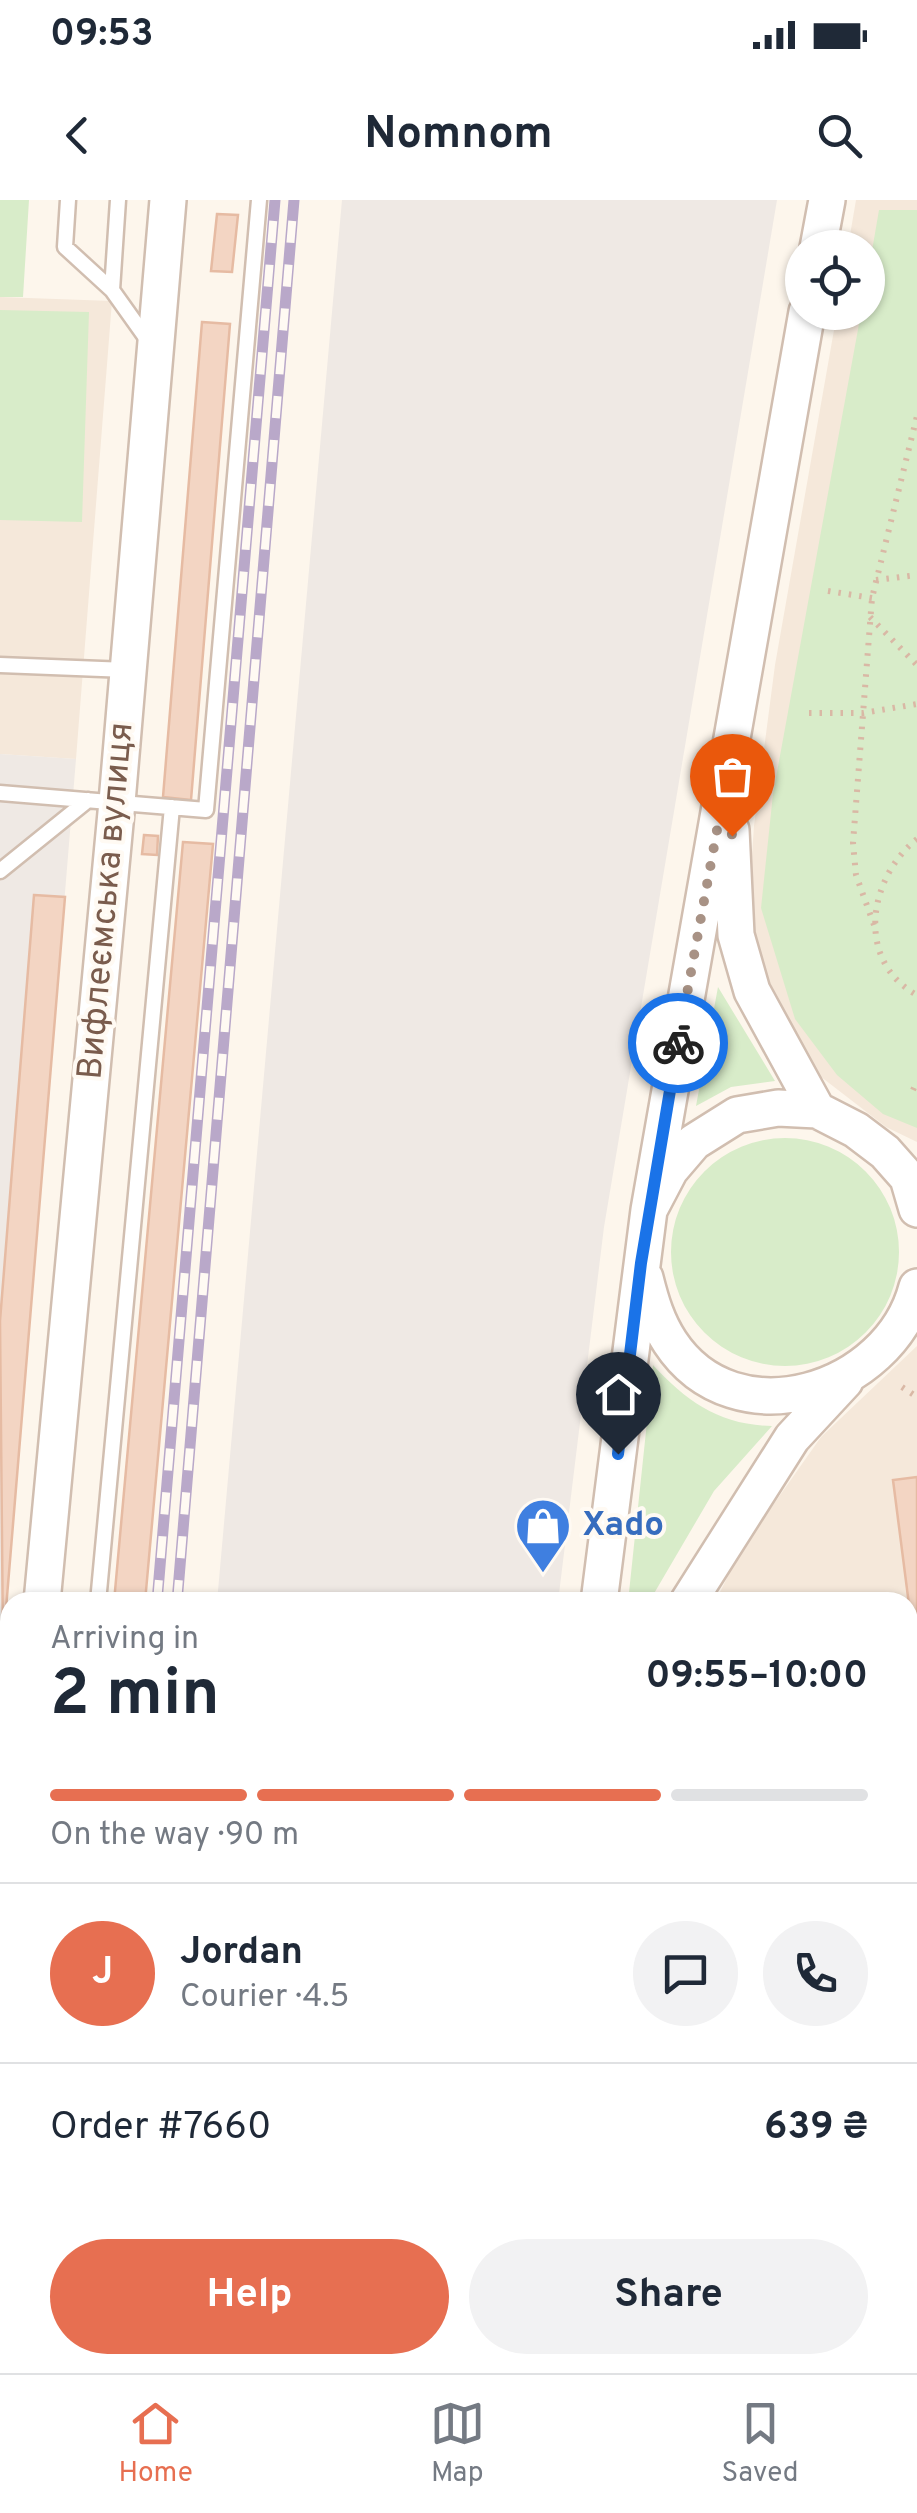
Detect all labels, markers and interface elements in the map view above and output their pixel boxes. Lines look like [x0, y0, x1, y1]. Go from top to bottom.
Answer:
text: 09:53 [50, 11, 154, 60]
text: Nomnom [364, 107, 553, 164]
icon: back [50, 108, 105, 163]
icon: search [812, 108, 867, 163]
map controls [785, 230, 885, 330]
button: locate [785, 230, 885, 330]
street label: Вифлеємська вулиця [69, 721, 145, 1081]
pin [690, 734, 775, 837]
icon: bag [705, 749, 760, 804]
courier [628, 993, 728, 1093]
icon: bike [651, 1016, 706, 1071]
pin [576, 1352, 661, 1455]
icon: home [591, 1367, 646, 1422]
shop icon: Xado [513, 1496, 573, 1575]
place label: Xado [582, 1504, 664, 1548]
text: Arriving in [50, 1620, 199, 1660]
text: 09:55–10:00 [645, 1653, 868, 1702]
text: 2 min [50, 1656, 220, 1738]
text: On the way · 90 m [50, 1816, 299, 1856]
button: chat [633, 1921, 738, 2026]
button: phone [763, 1921, 868, 2026]
text: Jordan [180, 1929, 303, 1978]
text: J [92, 1949, 113, 1998]
text: Courier · 4.5 [180, 1978, 349, 2018]
text: Order #7660 [50, 2104, 271, 2153]
text: 639 ₴ [764, 2104, 868, 2153]
button: Help [50, 2239, 449, 2354]
button: Share [469, 2239, 868, 2354]
tab: Home [118, 2396, 193, 2492]
tab: Map [430, 2396, 485, 2492]
tab: Saved [722, 2396, 799, 2492]

